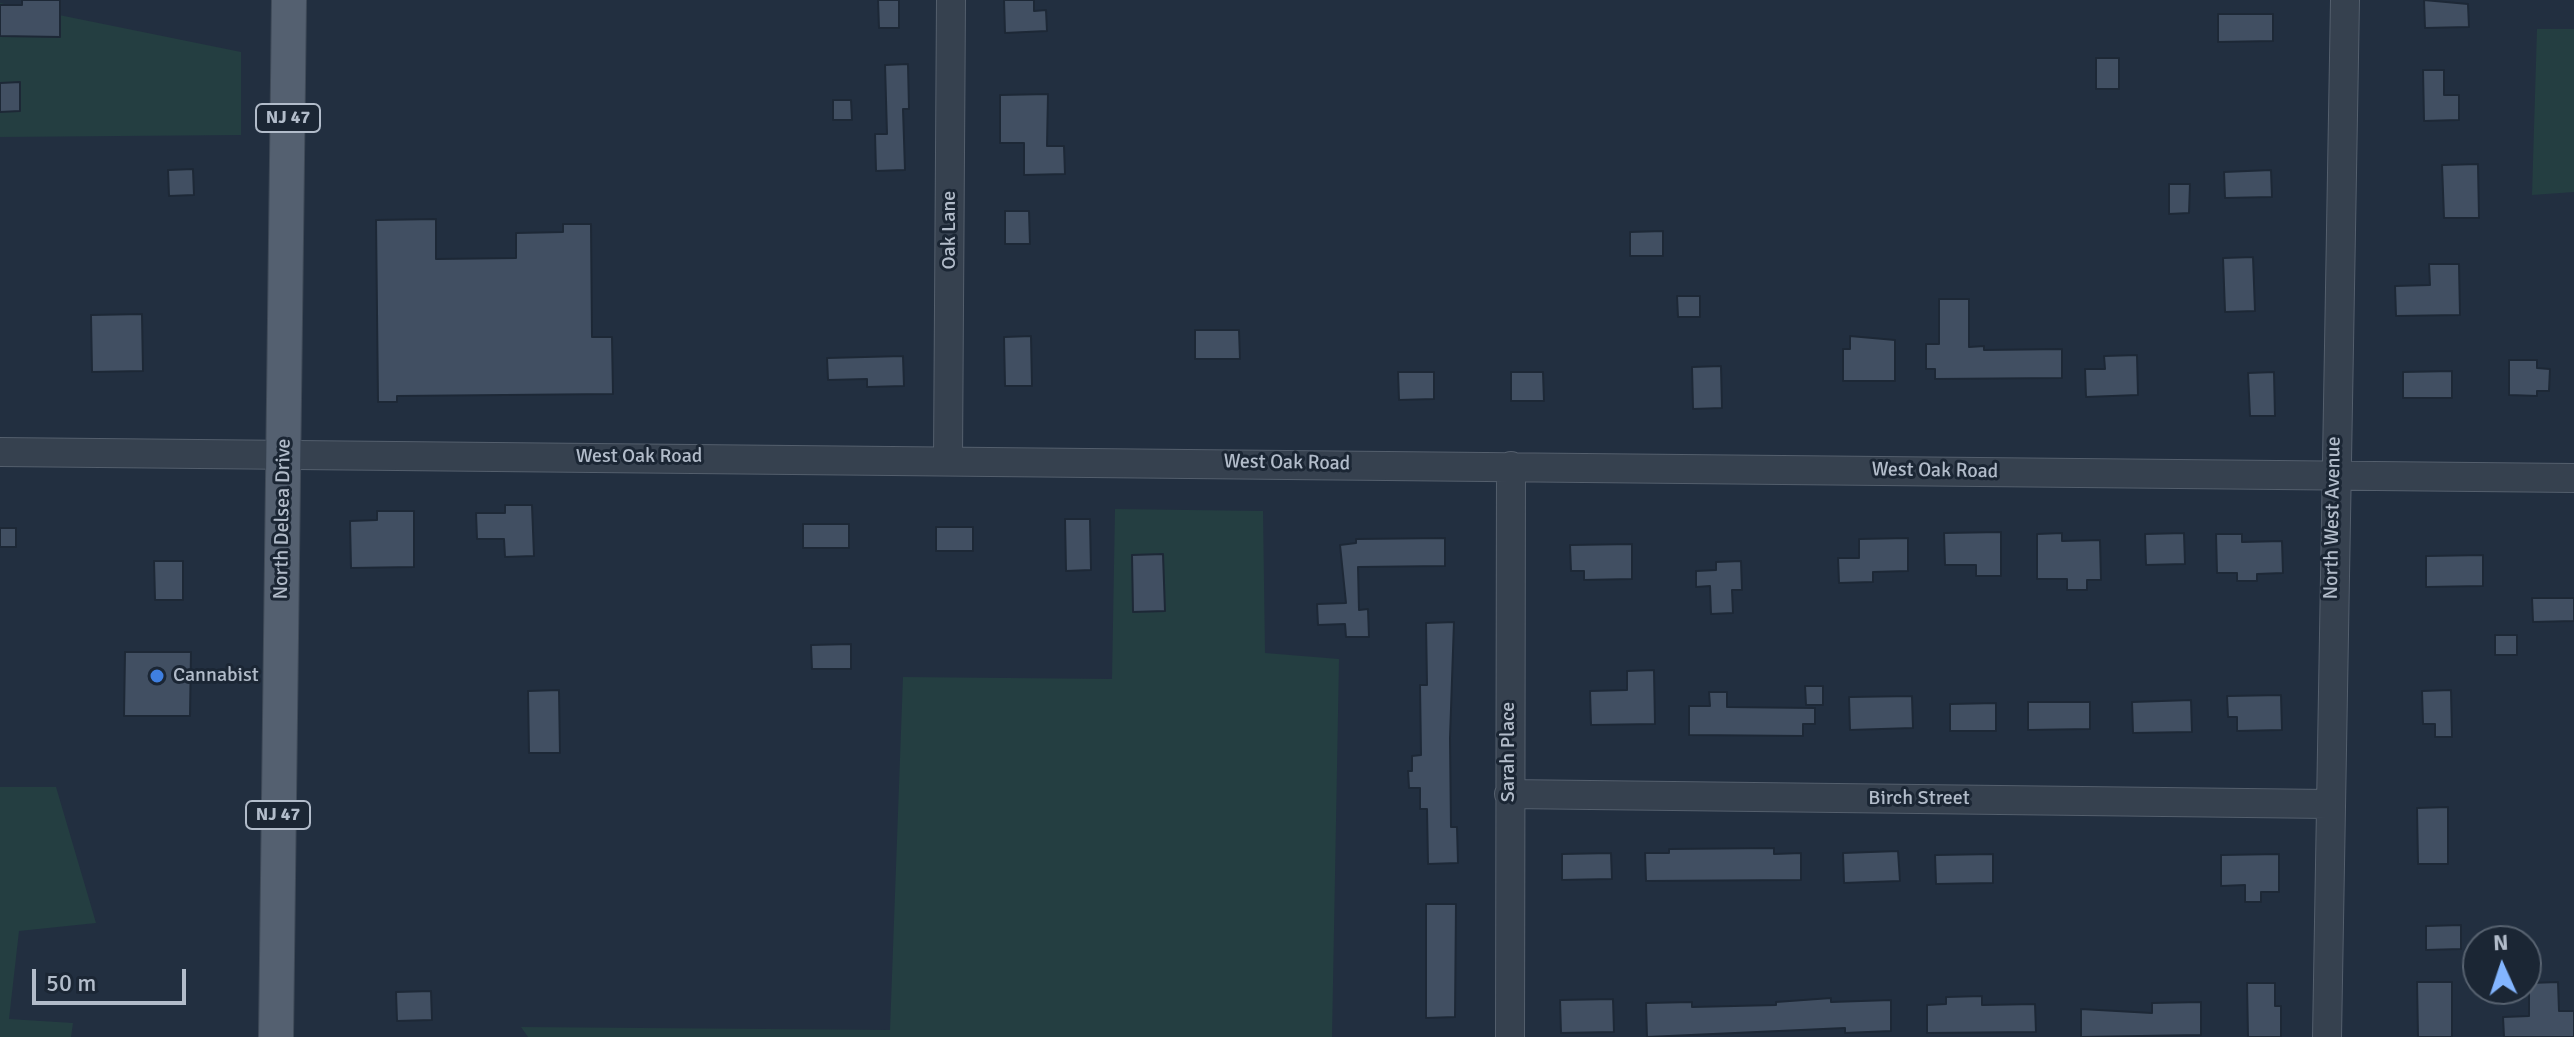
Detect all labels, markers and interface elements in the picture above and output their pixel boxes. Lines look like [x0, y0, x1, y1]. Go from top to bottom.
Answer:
road number: NJ 47 [256, 104, 320, 132]
street label: Oak Lane [938, 191, 962, 269]
street label: North West Avenue [2320, 436, 2346, 600]
street label: North Delsea Drive [270, 438, 296, 600]
street label: West Oak Road [576, 445, 702, 469]
street label: West Oak Road [1223, 450, 1351, 476]
street label: West Oak Road [1871, 458, 1999, 484]
place label: Cannabist [173, 664, 259, 688]
marker: Cannabist [148, 667, 166, 685]
street label: Sarah Place [1497, 702, 1521, 802]
street label: Birch Street [1868, 787, 1970, 811]
road number: NJ 47 [246, 801, 310, 829]
north arrow [2462, 925, 2542, 1005]
text: N [2492, 929, 2509, 956]
scale bar [36, 953, 190, 1003]
text: 50 m [46, 968, 96, 998]

